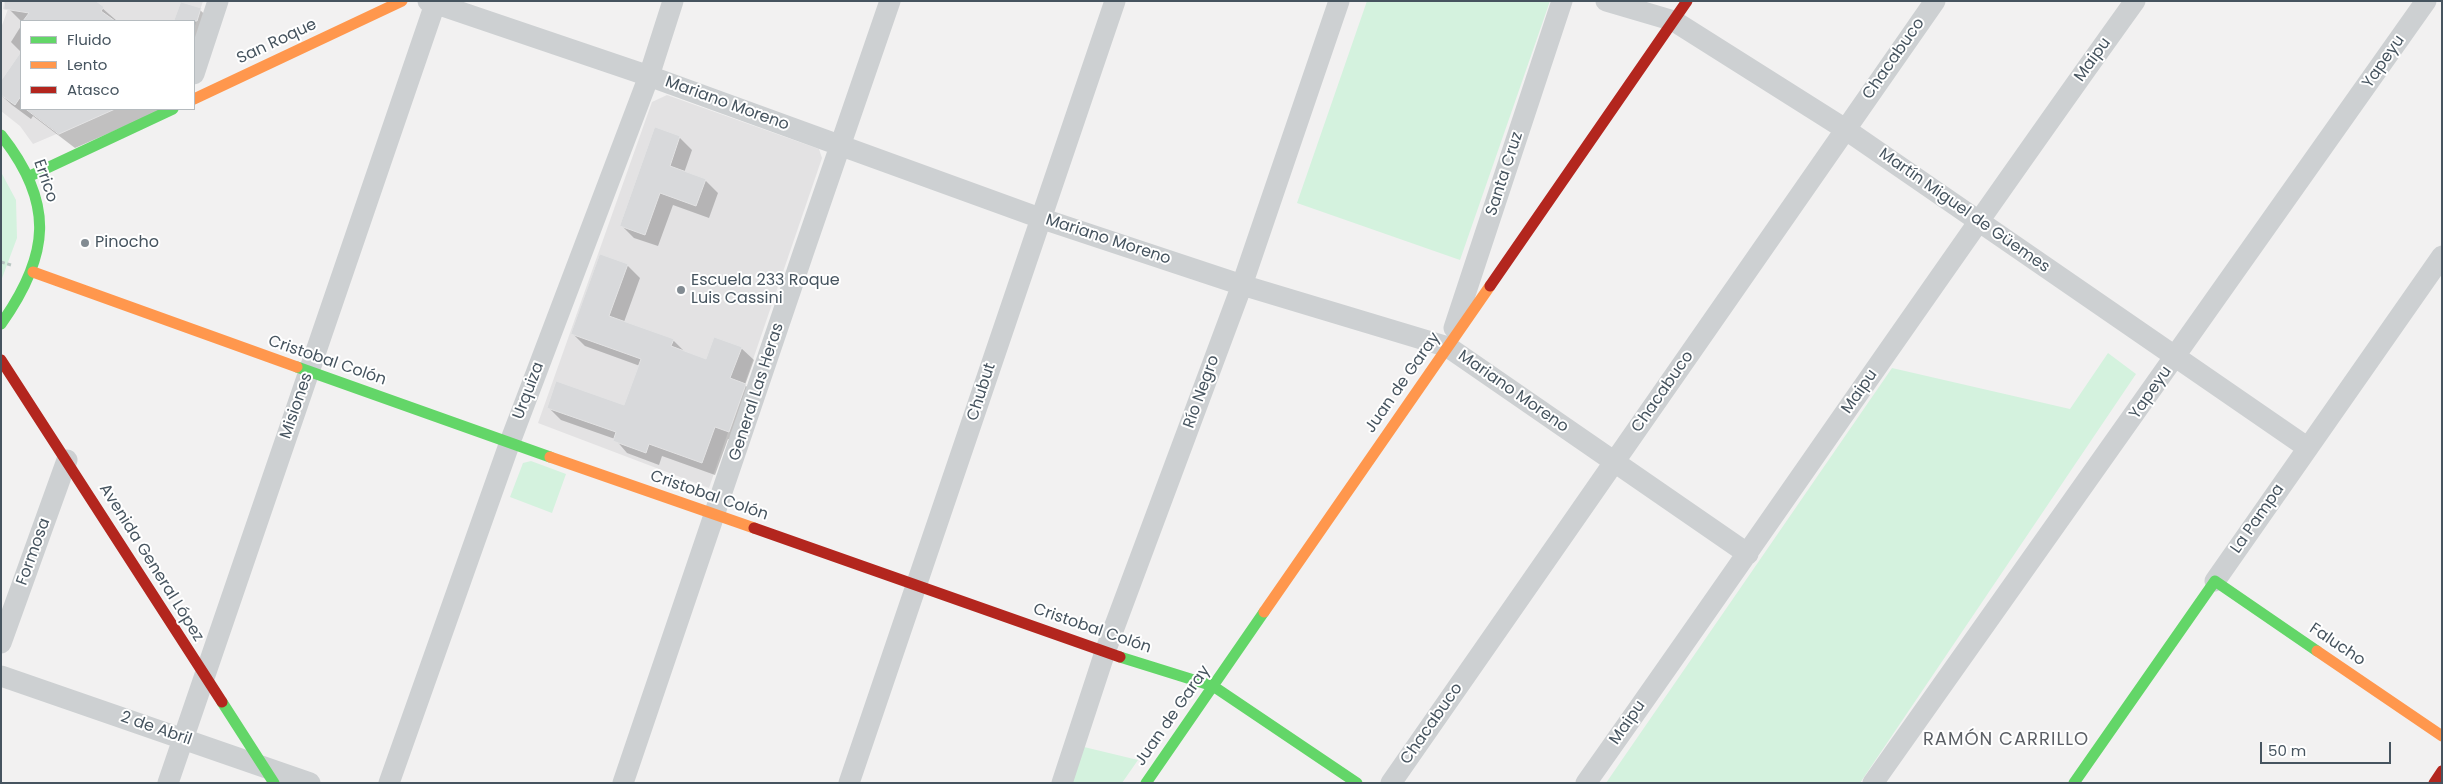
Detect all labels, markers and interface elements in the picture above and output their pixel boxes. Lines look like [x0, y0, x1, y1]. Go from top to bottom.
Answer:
street label: San Roque [234, 15, 320, 69]
street label: Chacabuco [1859, 15, 1929, 103]
legend [20, 20, 195, 110]
text: Fluido [67, 29, 111, 50]
street label: Yapeyu [2359, 32, 2409, 92]
street label: Maipu [2071, 34, 2115, 86]
text: Lento [67, 54, 107, 75]
street label: Mariano Moreno [662, 73, 792, 135]
text: Atasco [67, 79, 119, 100]
street label: Santa Cruz [1482, 130, 1528, 218]
street label: Martín Miguel de Güemes [1875, 145, 2053, 277]
street label: Errico [29, 157, 61, 205]
street label: Mariano Moreno [1043, 211, 1173, 269]
place label: Pinocho [95, 233, 159, 253]
marker: Pinocho [79, 237, 91, 249]
place label: Escuela 233 Roque Luis Cassini [691, 271, 840, 309]
marker: Escuela 233 Roque Luis Cassini [675, 284, 687, 296]
street label: General Las Heras [726, 321, 788, 463]
street label: Juan de Garay [1361, 329, 1445, 437]
street label: Cristobal Colón [265, 332, 389, 390]
street label: Mariano Moreno [1454, 347, 1572, 437]
street label: Chacabuco [1628, 348, 1698, 436]
street label: Río Negro [1180, 353, 1224, 431]
street label: Urquiza [509, 360, 549, 422]
street label: Chubut [964, 361, 1000, 423]
street label: Yapeyu [2126, 363, 2176, 423]
street label: Maipu [1838, 366, 1882, 418]
street label: Misiones [277, 370, 317, 442]
street label: Cristobal Colón [647, 467, 771, 525]
street label: Avenida General López [95, 481, 207, 645]
street label: La Pampa [2227, 481, 2289, 557]
street label: Formosa [13, 516, 55, 588]
street label: Cristobal Colón [1030, 600, 1154, 658]
street label: Falucho [2305, 619, 2369, 671]
street label: Juan de Garay [1131, 662, 1215, 770]
street label: Chacabuco [1397, 680, 1467, 768]
street label: Maipu [1606, 697, 1650, 749]
street label: 2 de Abril [118, 708, 194, 750]
district label: RAMÓN CARRILLO [1921, 729, 2091, 751]
scale bar [2263, 732, 2394, 764]
text: 50 m [2268, 740, 2306, 761]

